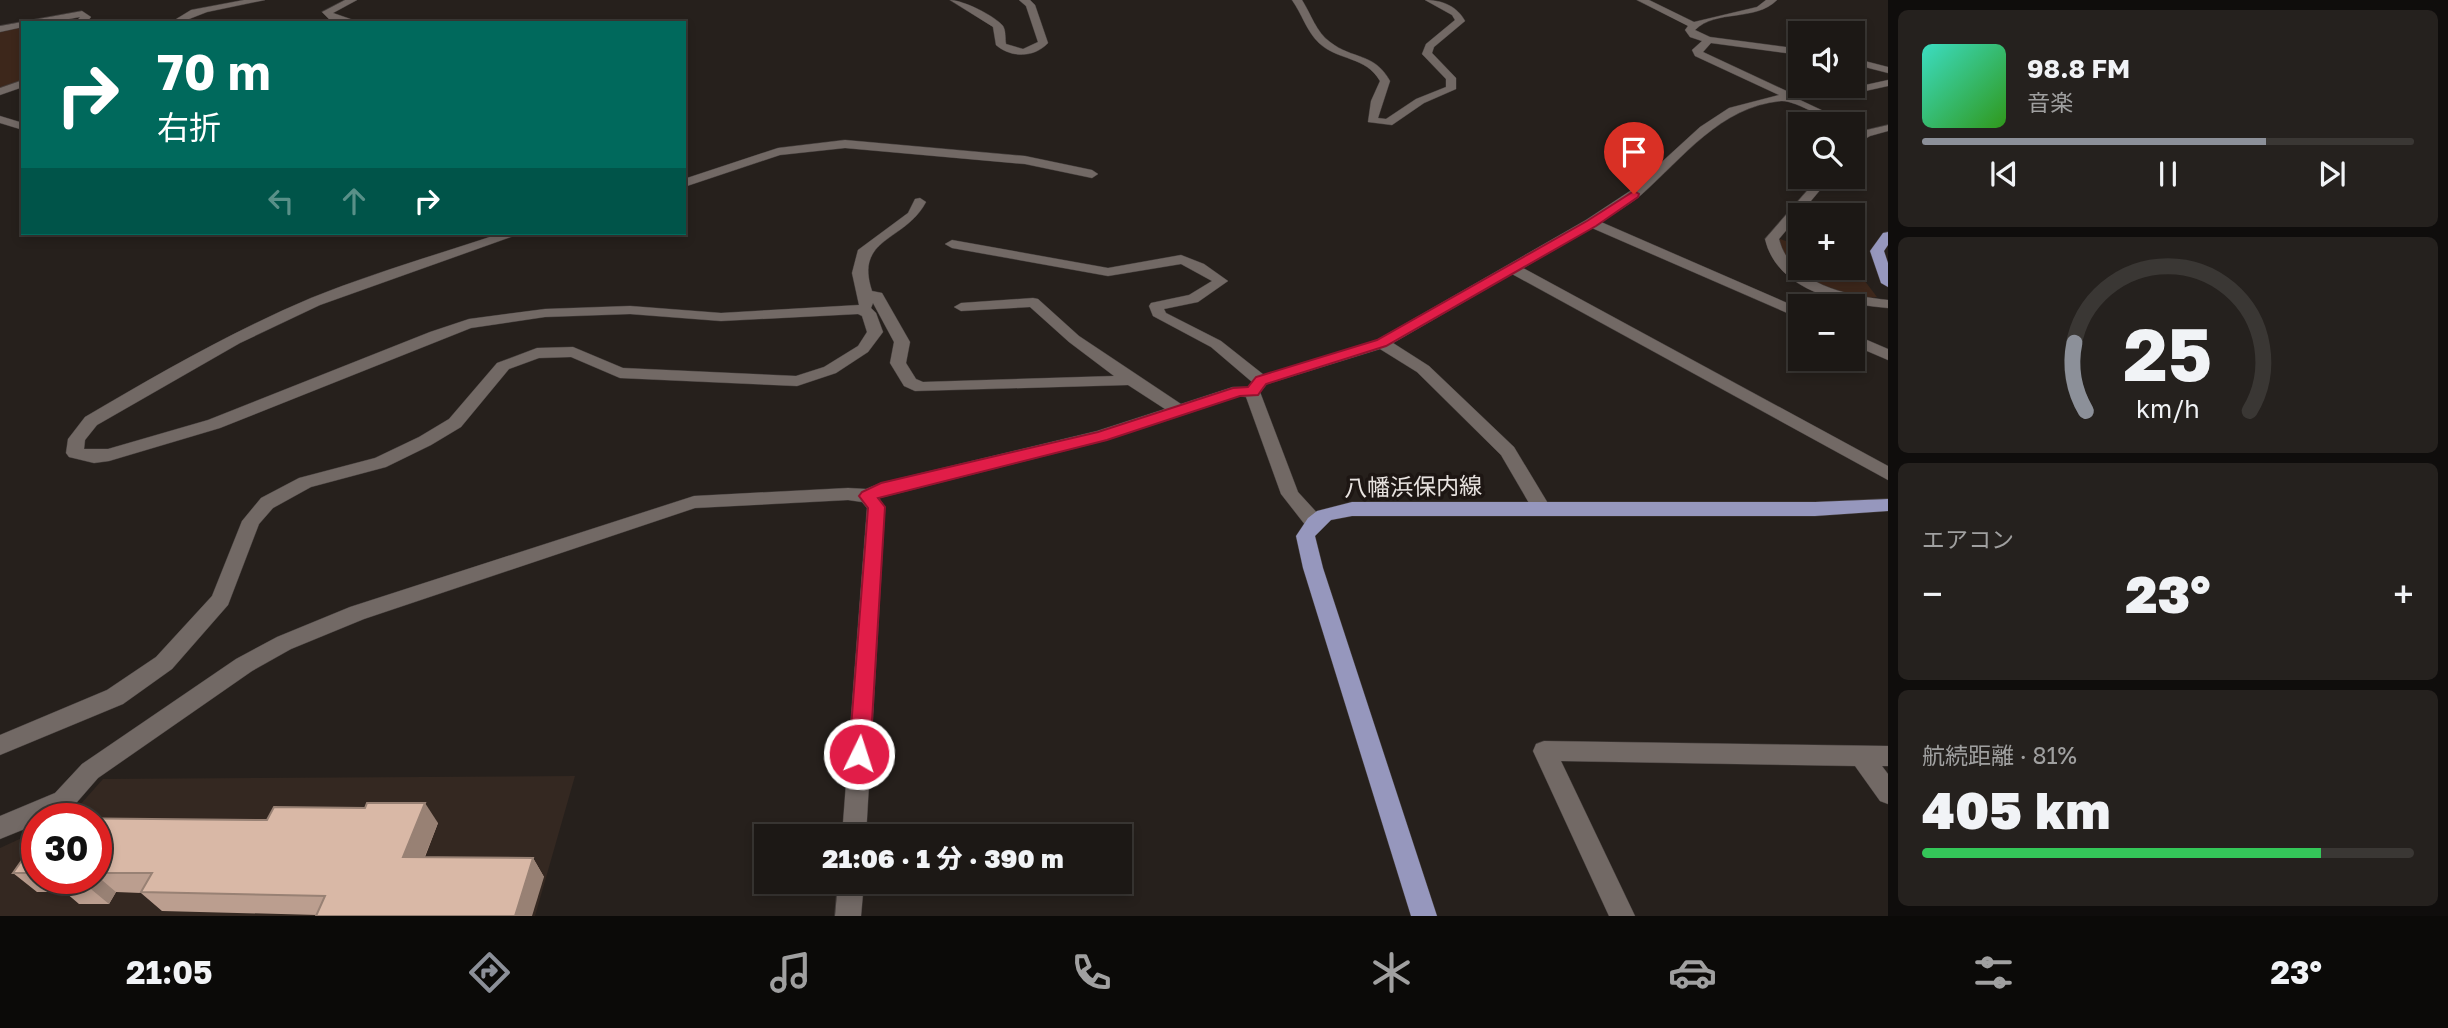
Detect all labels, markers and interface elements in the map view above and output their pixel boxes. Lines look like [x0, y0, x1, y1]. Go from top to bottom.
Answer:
map controls [1788, 21, 1865, 371]
button: sound [1788, 21, 1865, 98]
text: 70 m [157, 42, 271, 101]
icon: right [42, 49, 133, 140]
text: 98.8 FM [2027, 53, 2130, 84]
text: 音楽 [2027, 88, 2073, 116]
text: 右折 [157, 108, 221, 146]
button: search [1788, 112, 1865, 189]
pin [1604, 122, 1664, 194]
icon: arrive [1615, 133, 1653, 171]
icon: previous [1985, 155, 2023, 193]
icon: pause [2149, 155, 2187, 193]
icon: next [2313, 155, 2351, 193]
icon: left [262, 182, 300, 220]
icon: ahead [335, 182, 373, 220]
icon: right [408, 182, 446, 220]
button: + [1788, 203, 1865, 280]
button: − [1788, 294, 1865, 371]
text: 25 [2124, 310, 2212, 397]
text: km/h [2136, 393, 2200, 424]
street label: 八幡浜保内線 [1344, 471, 1482, 501]
text: エアコン [1922, 525, 2014, 553]
text: 23° [2125, 562, 2211, 624]
text: − [1922, 571, 1943, 616]
text: + [2393, 571, 2414, 616]
position arrow [822, 717, 896, 791]
text: 航続距離 · 81% [1922, 741, 2077, 769]
text: 405 km [1922, 778, 2110, 840]
speed limit sign: 30 [21, 803, 112, 894]
text: 21:06 · 1 分 · 390 m [822, 843, 1064, 874]
icon: directions [465, 948, 514, 997]
icon: music [766, 948, 815, 997]
icon: phone [1067, 948, 1116, 997]
icon: climate [1367, 948, 1416, 997]
icon: car [1668, 948, 1717, 997]
icon: filters [1969, 948, 2018, 997]
text: 21:05 [126, 953, 213, 991]
text: 23° [2270, 953, 2322, 991]

